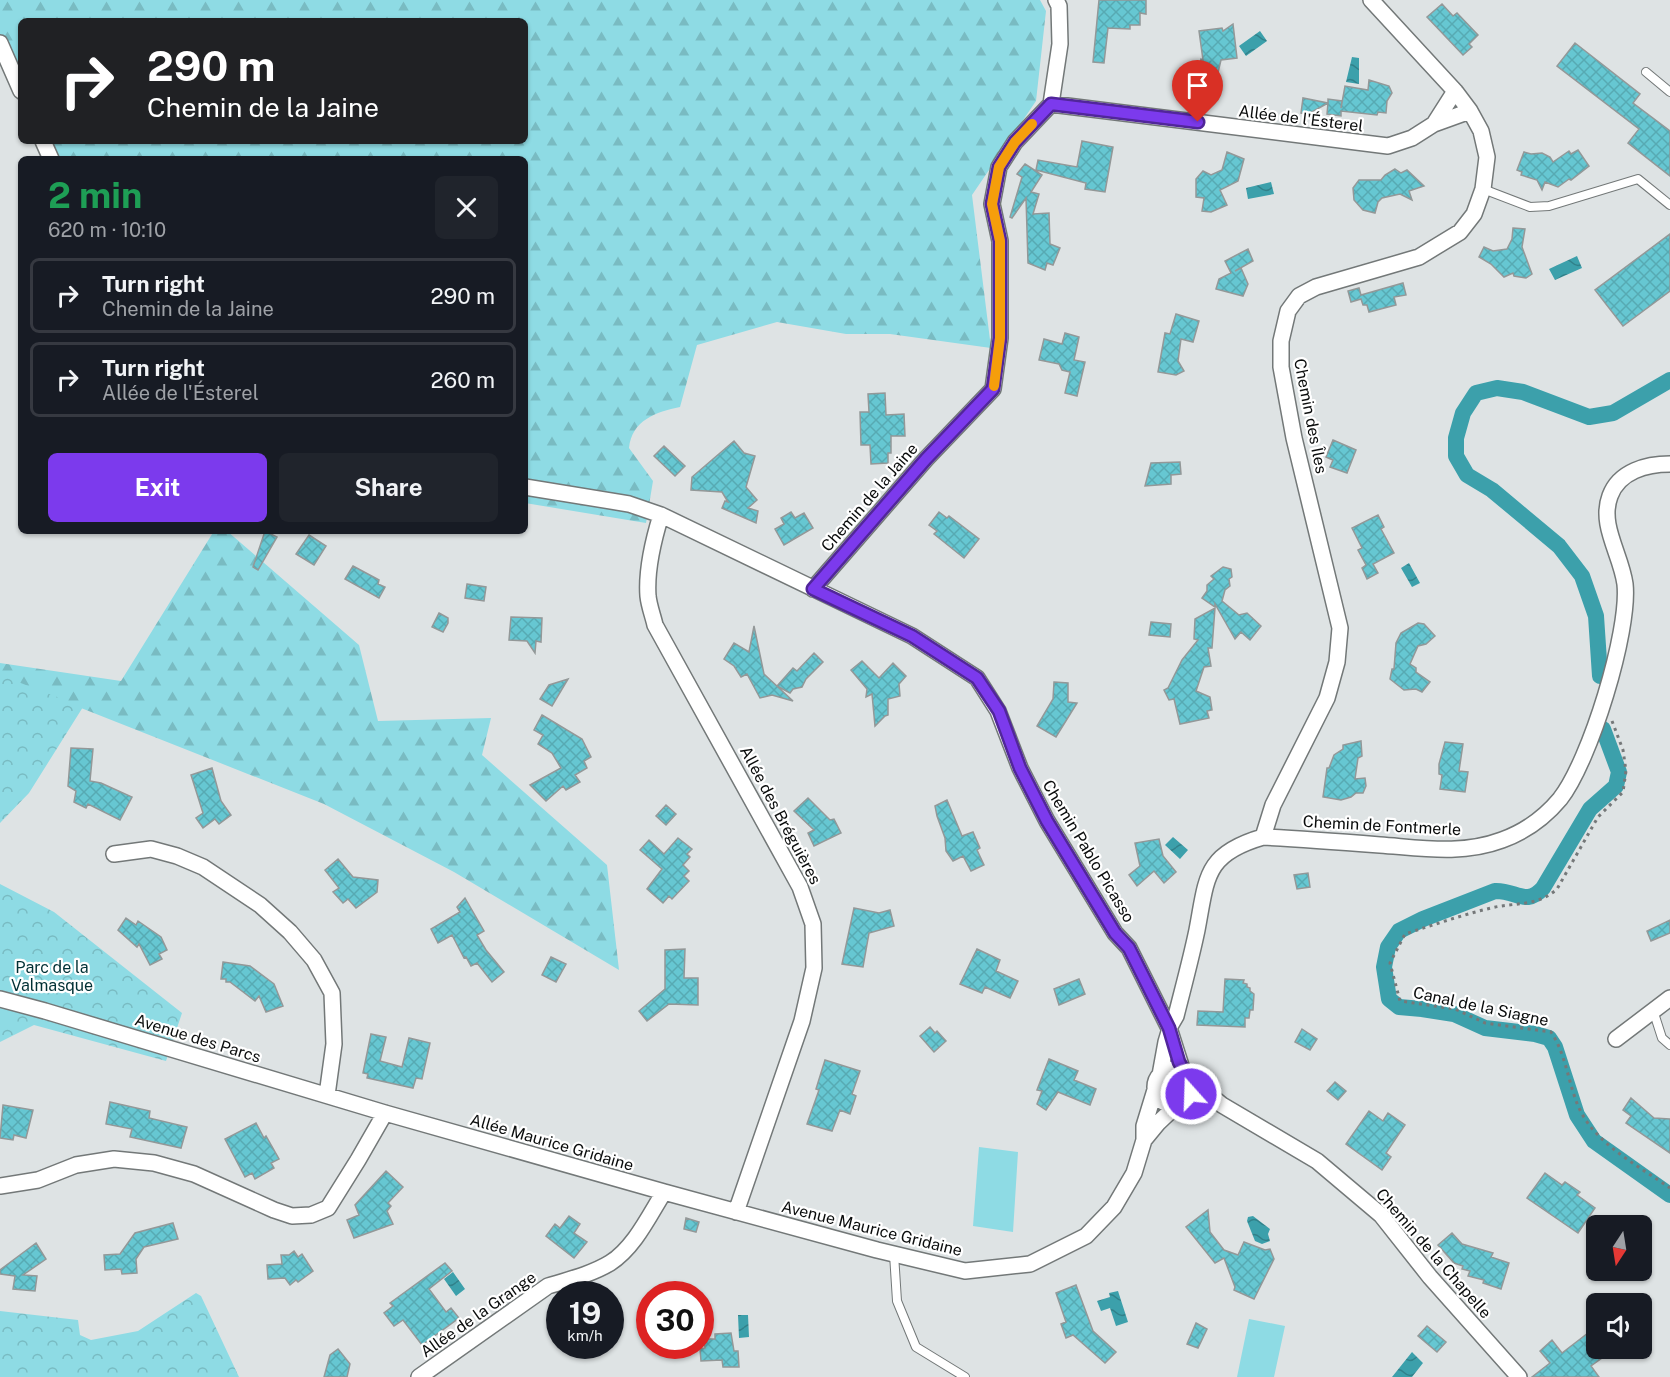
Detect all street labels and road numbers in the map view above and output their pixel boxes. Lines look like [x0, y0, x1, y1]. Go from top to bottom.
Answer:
street label: Allée de l'Ésterel [1238, 100, 1365, 136]
street label: Chemin des Îles [1290, 357, 1332, 475]
street label: Chemin de la Jaine [817, 439, 922, 555]
street label: Allée des Bréguières [736, 743, 825, 888]
street label: Chemin Pablo Picasso [1039, 777, 1139, 926]
street label: Chemin de Fontmerle [1302, 812, 1462, 839]
street label: Canal de la Siagne [1411, 983, 1550, 1030]
street label: Avenue des Parcs [133, 1010, 263, 1067]
street label: Allée Maurice Gridaine [468, 1110, 636, 1175]
street label: Chemin de la Chapelle [1372, 1185, 1495, 1322]
street label: Avenue Maurice Gridaine [780, 1197, 964, 1260]
street label: Allée de la Grange [417, 1267, 540, 1361]

